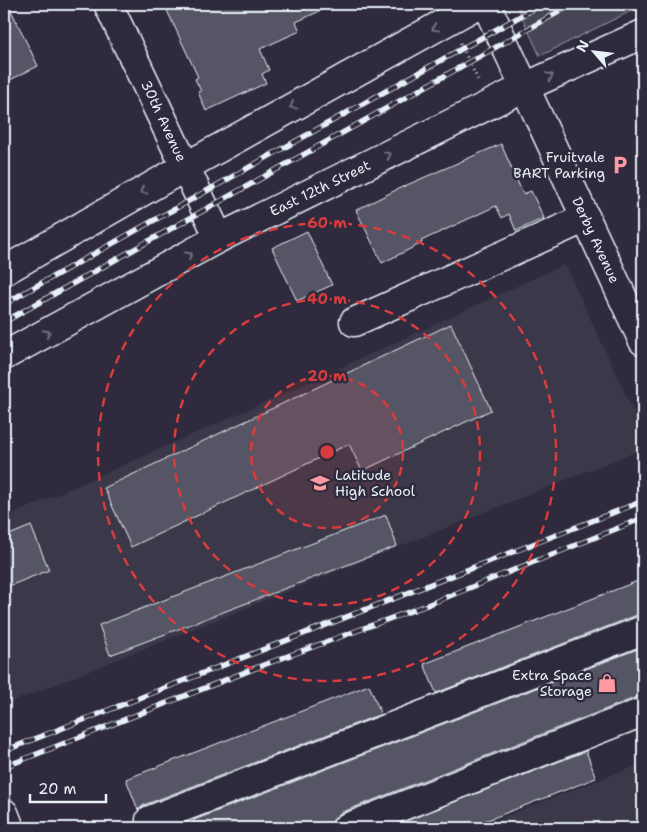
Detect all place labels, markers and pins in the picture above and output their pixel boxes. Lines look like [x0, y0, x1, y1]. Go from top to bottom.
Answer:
place label: Fruitvale BART Parking [513, 148, 605, 182]
parking icon: Fruitvale BART Parking [609, 154, 631, 176]
centre of rings [318, 443, 336, 461]
place label: Latitude High School [335, 466, 416, 500]
school or university icon: Latitude High School [309, 472, 331, 494]
place label: Extra Space Storage [512, 666, 592, 700]
shop icon: Extra Space Storage [596, 672, 618, 694]

